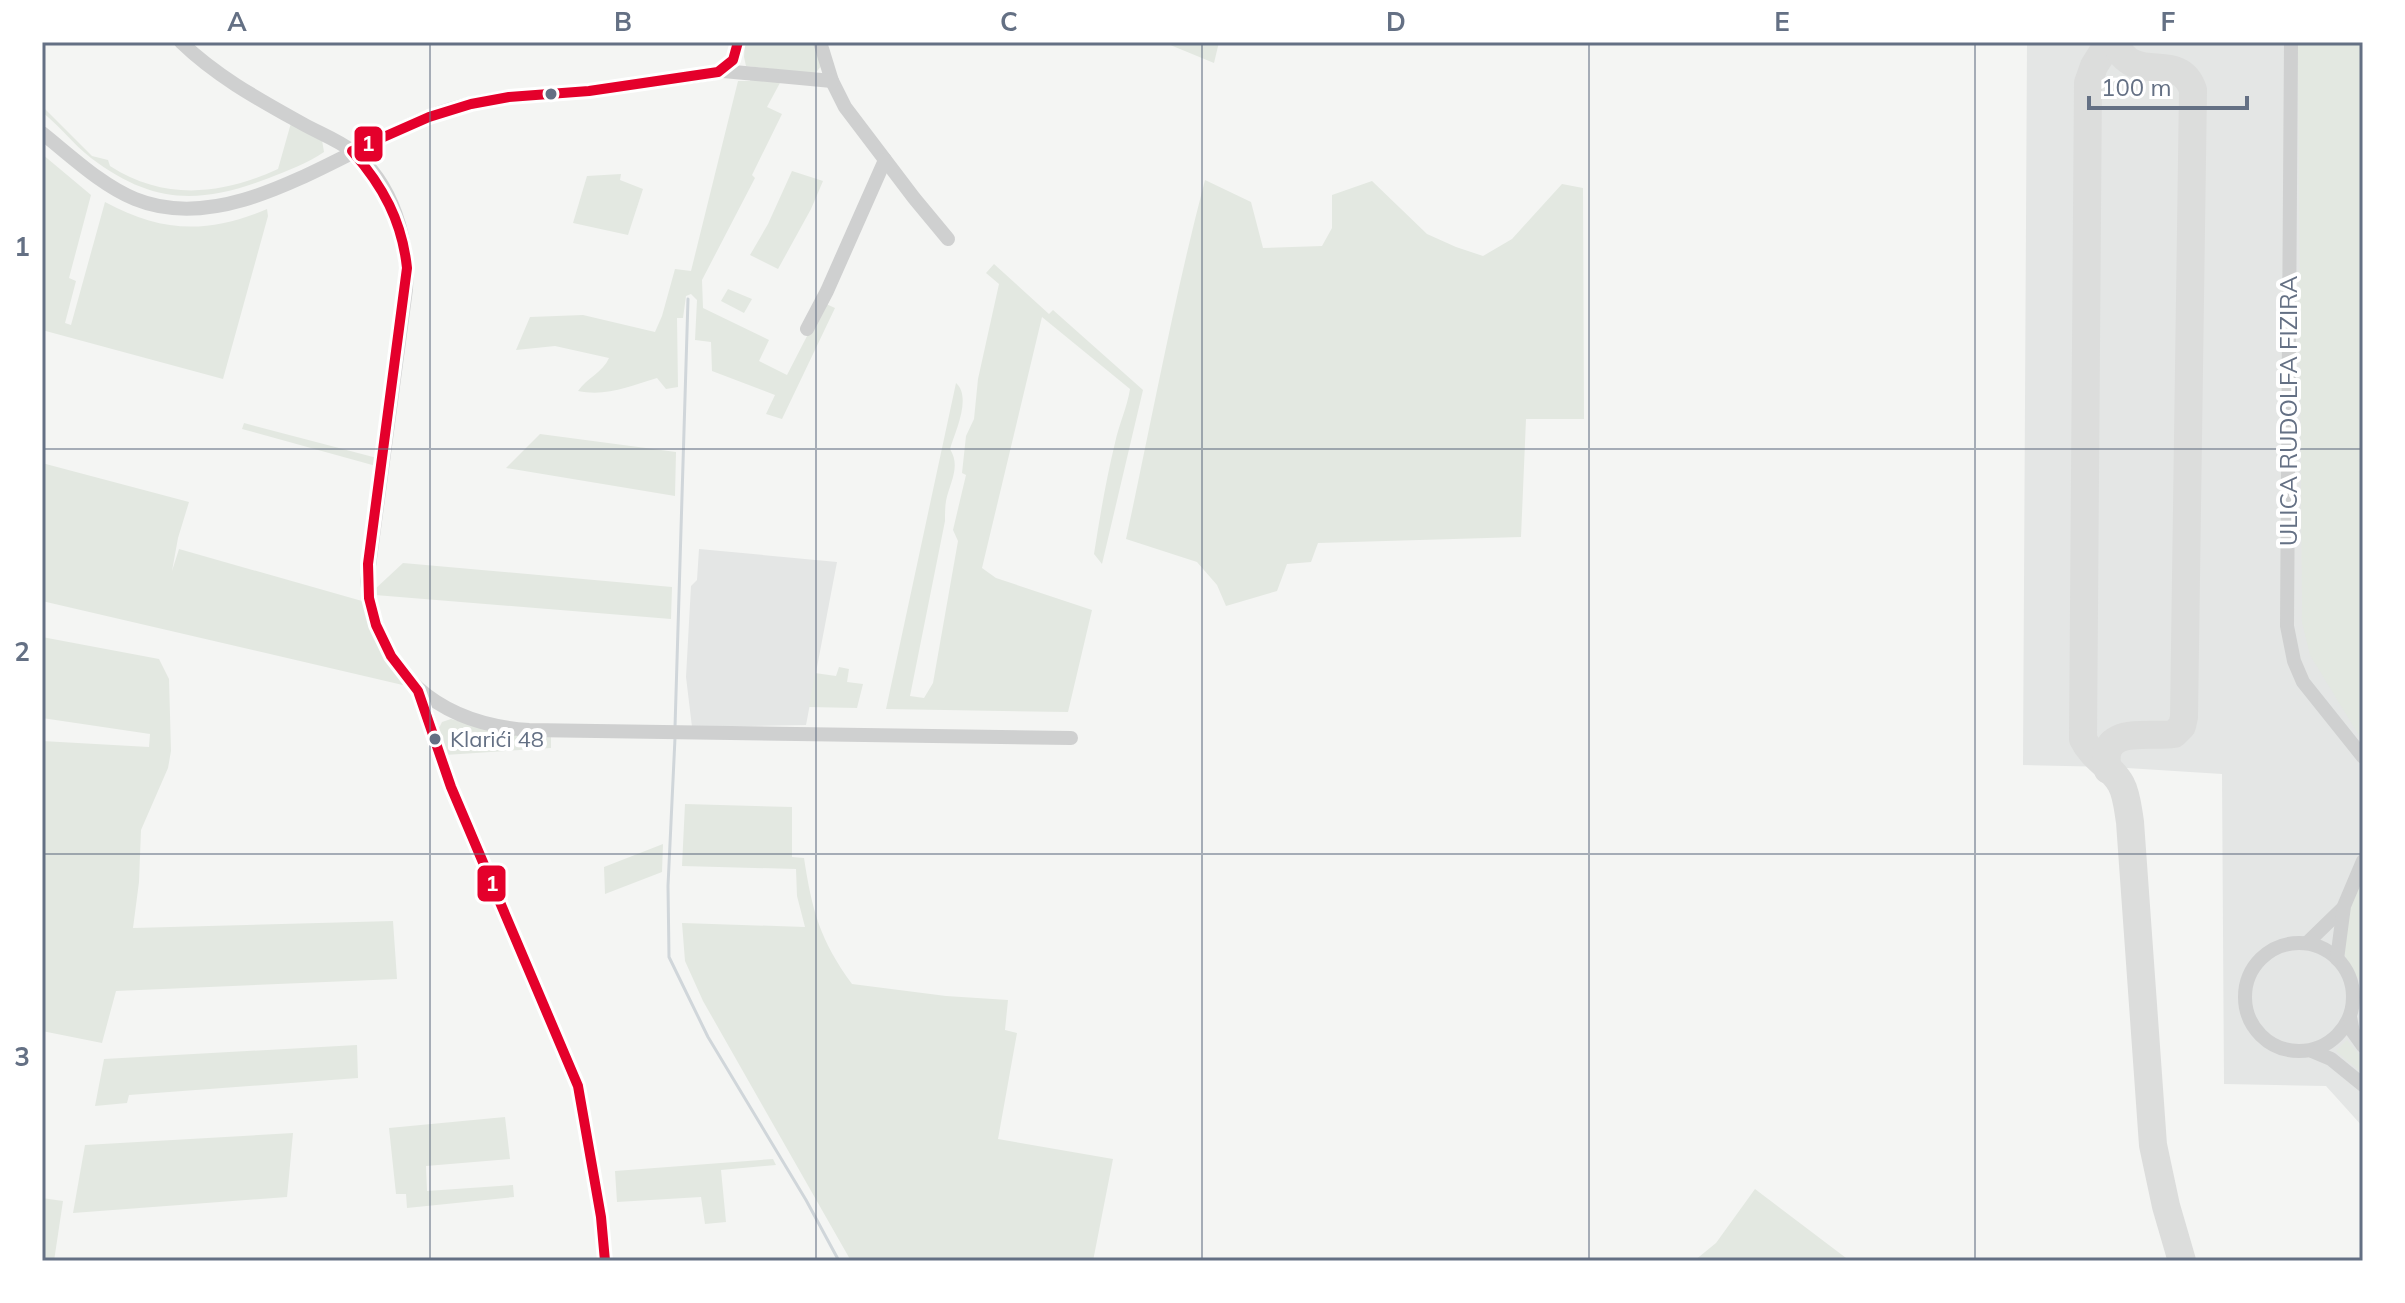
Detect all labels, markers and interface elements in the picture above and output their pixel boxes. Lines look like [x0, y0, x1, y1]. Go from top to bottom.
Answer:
text: A [227, 5, 247, 38]
text: B [614, 5, 632, 38]
text: C [1000, 5, 1018, 38]
text: D [1386, 5, 1406, 38]
text: E [1774, 5, 1790, 38]
text: F [2161, 5, 2176, 38]
scale bar [2089, 60, 2247, 110]
text: 100 m [2101, 72, 2172, 102]
unlabelled marker [543, 86, 559, 102]
line badge: 1 [353, 125, 384, 163]
text: 1 [361, 129, 375, 157]
text: 1 [14, 230, 30, 263]
street label: ULICA RUDOLFA FIZIRA [2273, 275, 2303, 546]
text: 2 [14, 635, 30, 668]
place label: Klarići 48 [450, 725, 544, 753]
marker: Klarići 48 [427, 731, 443, 747]
line badge: 1 [476, 864, 507, 903]
text: 1 [485, 869, 499, 897]
text: 3 [14, 1040, 30, 1073]

